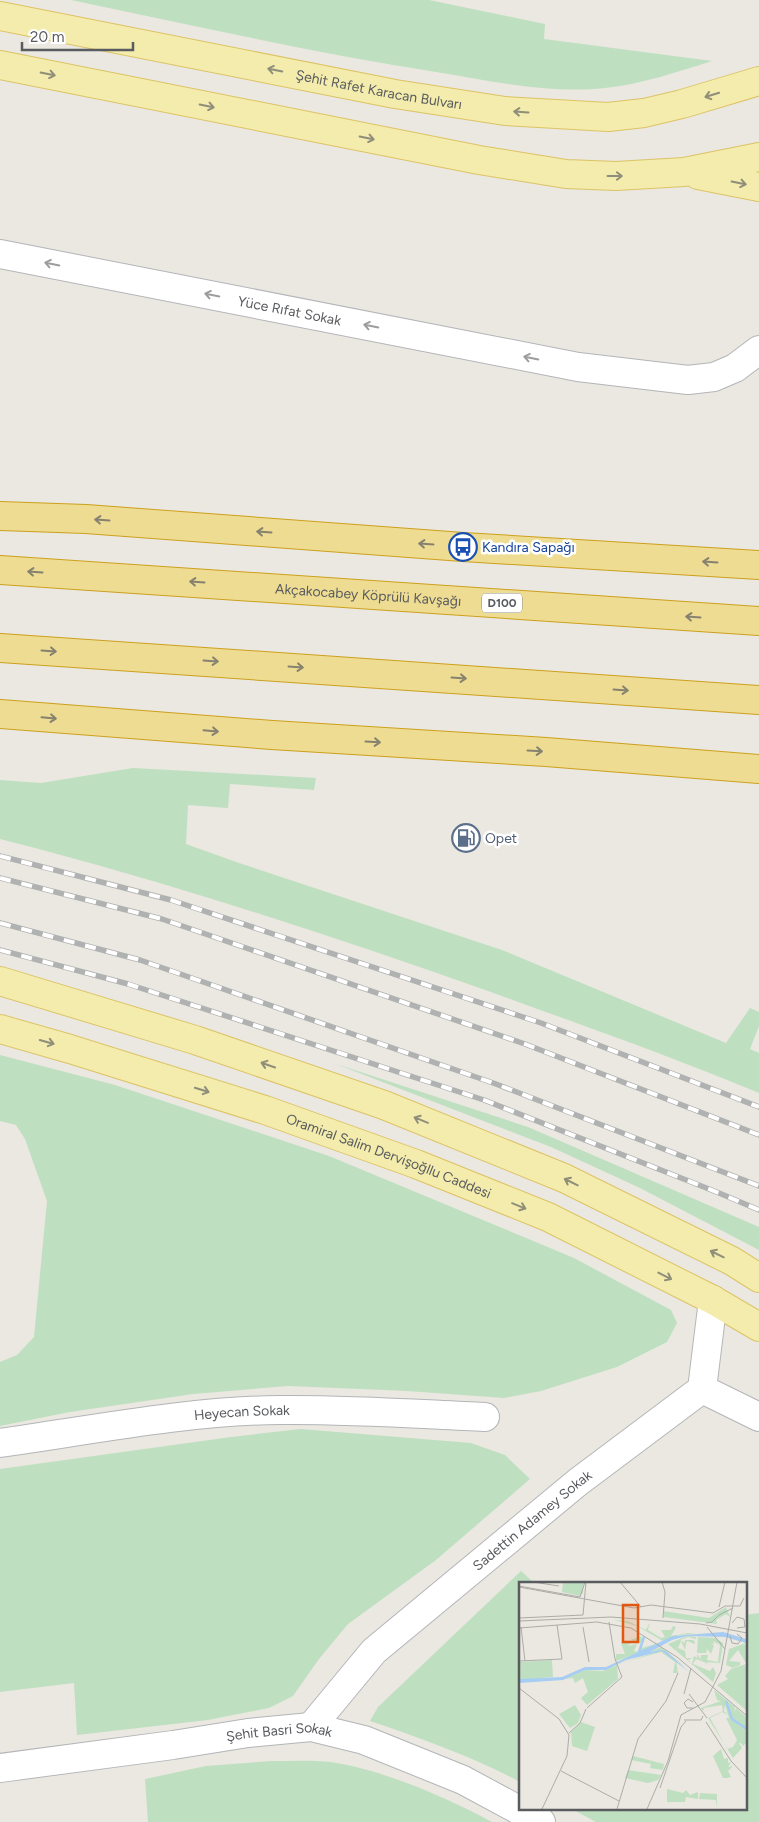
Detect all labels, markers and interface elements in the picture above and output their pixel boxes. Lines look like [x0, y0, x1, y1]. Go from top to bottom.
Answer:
scale bar [22, 20, 134, 52]
text: 20 m [30, 28, 64, 46]
one-way arrow [267, 65, 283, 74]
street label: Şehit Rafet Karacan Bulvarı [294, 67, 463, 113]
one-way arrow [39, 70, 55, 79]
one-way arrow [705, 90, 721, 100]
one-way arrow [199, 102, 215, 111]
one-way arrow [513, 108, 529, 117]
one-way arrow [358, 133, 374, 143]
one-way arrow [606, 171, 623, 181]
one-way arrow [730, 179, 746, 188]
one-way arrow [45, 259, 61, 268]
one-way arrow [204, 290, 220, 300]
street label: Yüce Rıfat Sokak [236, 293, 343, 330]
one-way arrow [363, 321, 379, 331]
one-way arrow [523, 352, 539, 362]
one-way arrow [94, 516, 110, 525]
one-way arrow [256, 527, 272, 537]
bus stop icon: Kandıra Sapağı [448, 532, 478, 562]
one-way arrow [418, 539, 434, 548]
place label: Kandıra Sapağı [482, 539, 575, 556]
one-way arrow [703, 558, 719, 567]
one-way arrow [27, 568, 43, 577]
one-way arrow [189, 578, 205, 587]
street label: Akçakocabey Köprülü Kavşağı [274, 581, 462, 610]
road number: D100 [482, 594, 522, 612]
one-way arrow [685, 612, 701, 621]
one-way arrow [40, 646, 56, 655]
one-way arrow [203, 657, 219, 666]
one-way arrow [288, 662, 304, 672]
one-way arrow [450, 674, 466, 683]
one-way arrow [612, 685, 628, 695]
one-way arrow [40, 713, 56, 722]
one-way arrow [202, 726, 218, 735]
one-way arrow [364, 737, 380, 746]
one-way arrow [527, 747, 543, 756]
fuel station icon: Opet [451, 823, 481, 853]
place label: Opet [485, 830, 517, 847]
one-way arrow [38, 1038, 54, 1048]
one-way arrow [260, 1059, 276, 1069]
one-way arrow [194, 1086, 210, 1096]
street label: Oramiral Salim Dervişoğllu Caddesi [284, 1110, 494, 1202]
one-way arrow [414, 1114, 429, 1124]
one-way arrow [564, 1176, 579, 1186]
one-way arrow [511, 1201, 526, 1211]
one-way arrow [709, 1248, 724, 1258]
one-way arrow [658, 1272, 673, 1282]
street label: Heyecan Sokak [193, 1402, 290, 1424]
street label: Sadettin Adamey Sokak [470, 1467, 595, 1575]
inset map [519, 1582, 746, 1810]
street label: Şehit Basri Sokak [225, 1719, 334, 1745]

